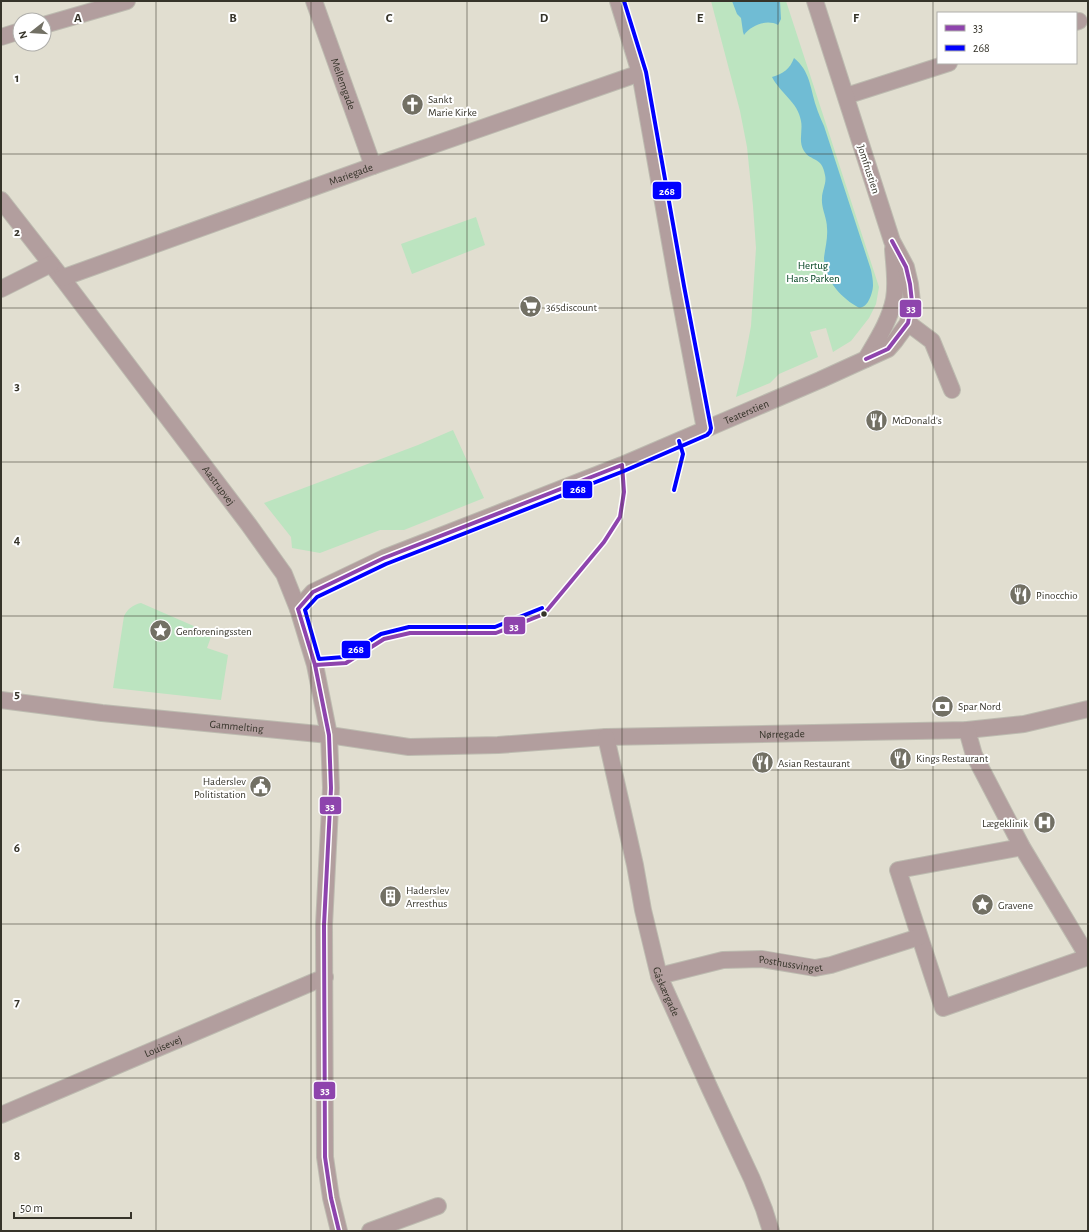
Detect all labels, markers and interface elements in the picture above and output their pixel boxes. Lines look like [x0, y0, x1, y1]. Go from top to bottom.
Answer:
north arrow [12, 12, 52, 52]
text: A [74, 12, 82, 25]
text: B [229, 12, 237, 25]
text: C [386, 12, 393, 25]
text: D [540, 12, 549, 25]
text: E [697, 12, 704, 25]
text: F [853, 12, 860, 25]
legend [937, 12, 1077, 64]
text: 33 [973, 22, 983, 34]
text: N [17, 30, 29, 40]
text: 268 [973, 42, 990, 54]
street label: Mellemgade [329, 57, 357, 111]
text: 1 [15, 72, 19, 85]
church icon: Sankt Marie Kirke [399, 92, 425, 118]
place label: Sankt Marie Kirke [428, 94, 477, 118]
street label: Jomfrustien [855, 143, 882, 195]
street label: Mariegade [328, 162, 374, 187]
line badge: 268 [652, 181, 682, 200]
text: 268 [659, 186, 675, 197]
text: 2 [14, 226, 20, 239]
park label: Hertug Hans Parken [786, 260, 840, 284]
supermarket icon: 365discount [517, 294, 543, 320]
line badge: 33 [899, 299, 922, 318]
place label: 365discount [546, 302, 598, 313]
text: 33 [906, 303, 916, 314]
text: 3 [14, 380, 20, 393]
street label: Teaterstien [722, 398, 770, 427]
restaurant icon: McDonald's [864, 407, 890, 433]
place label: McDonald's [892, 415, 942, 426]
street label: Aastrupvej [200, 464, 237, 507]
line badge: 268 [562, 480, 593, 499]
text: 268 [570, 484, 586, 495]
text: 4 [14, 534, 21, 547]
restaurant icon: Pinocchio [1008, 582, 1034, 608]
place label: Pinocchio [1036, 590, 1078, 601]
unlabelled marker [539, 609, 549, 619]
line badge: 33 [503, 616, 526, 635]
place icon: Genforeningssten [147, 618, 173, 644]
text: 33 [509, 621, 519, 632]
place label: Genforeningssten [176, 626, 252, 637]
line badge: 268 [341, 640, 371, 659]
text: 268 [348, 644, 364, 655]
text: 5 [14, 688, 20, 701]
bank icon: Spar Nord [929, 693, 955, 719]
place label: Spar Nord [958, 701, 1001, 712]
street label: Gammelting [209, 718, 265, 735]
street label: Nørregade [759, 728, 805, 740]
restaurant icon: Kings Restaurant [887, 745, 913, 771]
restaurant icon: Asian Restaurant [749, 750, 775, 776]
place label: Kings Restaurant [916, 753, 989, 764]
place label: Asian Restaurant [778, 758, 851, 769]
public building icon: Haderslev Politistation [248, 774, 274, 800]
place label: Haderslev Politistation [194, 776, 246, 800]
line badge: 33 [319, 796, 342, 815]
text: 33 [325, 801, 335, 812]
hospital icon: Lægeklinik [1031, 810, 1057, 836]
place label: Lægeklinik [982, 818, 1028, 829]
text: 6 [14, 842, 20, 855]
building icon: Haderslev Arresthus [377, 883, 403, 909]
place label: Haderslev Arresthus [406, 885, 450, 909]
place icon: Gravene [970, 892, 996, 918]
place label: Gravene [998, 900, 1033, 911]
street label: Posthussvinget [759, 954, 824, 974]
street label: Gåskærgade [651, 966, 681, 1018]
text: 7 [14, 996, 20, 1009]
street label: Louisevej [143, 1034, 184, 1059]
line badge: 33 [313, 1081, 336, 1100]
text: 33 [320, 1085, 330, 1096]
text: 8 [14, 1150, 20, 1163]
scale bar [14, 1194, 131, 1220]
text: 50 m [20, 1202, 43, 1214]

